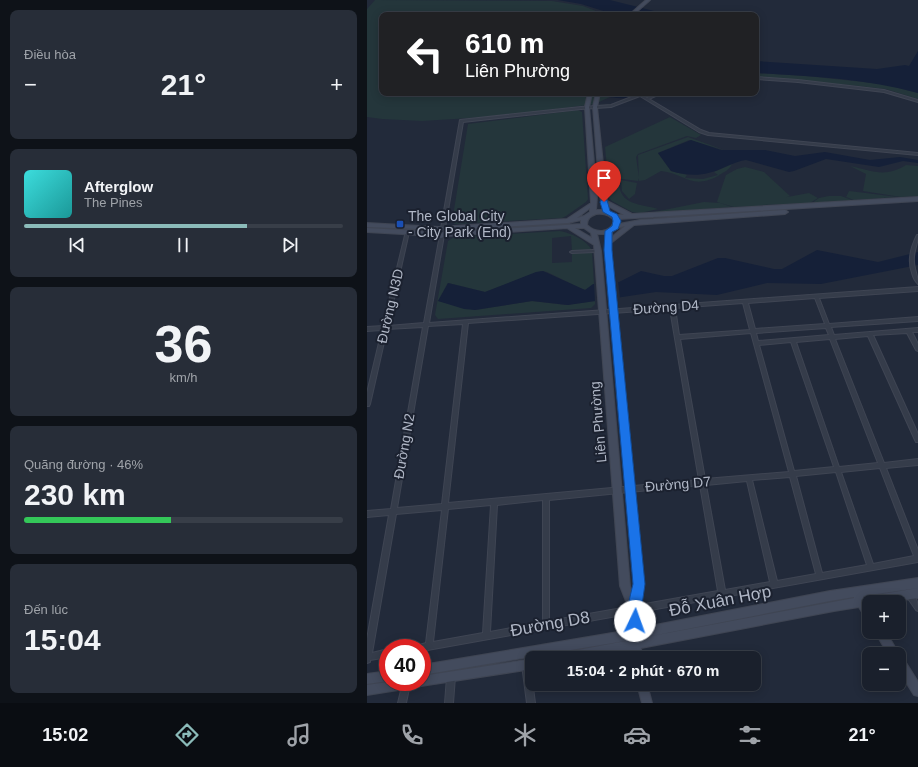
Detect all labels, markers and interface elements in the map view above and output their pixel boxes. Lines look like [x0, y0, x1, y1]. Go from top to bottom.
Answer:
icon: left [399, 28, 451, 80]
text: 610 m [465, 28, 544, 59]
text: Điều hòa [24, 47, 76, 62]
text: Liên Phường [465, 61, 570, 81]
text: 21° [161, 68, 206, 101]
text: − [24, 72, 37, 97]
text: + [330, 72, 343, 97]
pin [587, 161, 621, 202]
icon: arrive [593, 167, 615, 189]
text: Afterglow [84, 178, 153, 195]
text: The Pines [84, 195, 143, 210]
place label: The Global City - City Park (End) [408, 208, 511, 240]
marker: The Global City - City Park (End) [395, 219, 405, 229]
icon: previous [66, 234, 88, 256]
icon: pause [172, 234, 194, 256]
icon: next [279, 234, 301, 256]
street label: Đường N3D [374, 267, 406, 345]
street label: Đường D4 [633, 297, 700, 317]
text: 36 [155, 315, 212, 373]
text: km/h [169, 370, 198, 385]
street label: Liên Phường [586, 381, 610, 463]
street label: Đường N2 [390, 412, 418, 480]
text: Quãng đường · 46% [24, 457, 143, 472]
street label: Đường D7 [644, 473, 712, 495]
text: 230 km [24, 478, 126, 511]
street label: Đỗ Xuân Hợp [667, 582, 773, 620]
map controls [862, 595, 906, 691]
button: + [862, 595, 906, 639]
position arrow [614, 600, 656, 642]
text: Đến lúc [24, 602, 68, 617]
street label: Đường D8 [509, 608, 591, 640]
text: 15:04 [24, 623, 101, 656]
speed limit sign: 40 [379, 639, 431, 691]
button: − [862, 647, 906, 691]
text: 15:04 · 2 phút · 670 m [567, 662, 719, 679]
icon: directions [173, 721, 201, 749]
icon: music [285, 721, 313, 749]
icon: phone [398, 721, 426, 749]
icon: climate [511, 721, 539, 749]
icon: car [623, 721, 651, 749]
icon: filters [736, 721, 764, 749]
text: 15:02 [42, 725, 88, 745]
text: 21° [848, 725, 876, 745]

